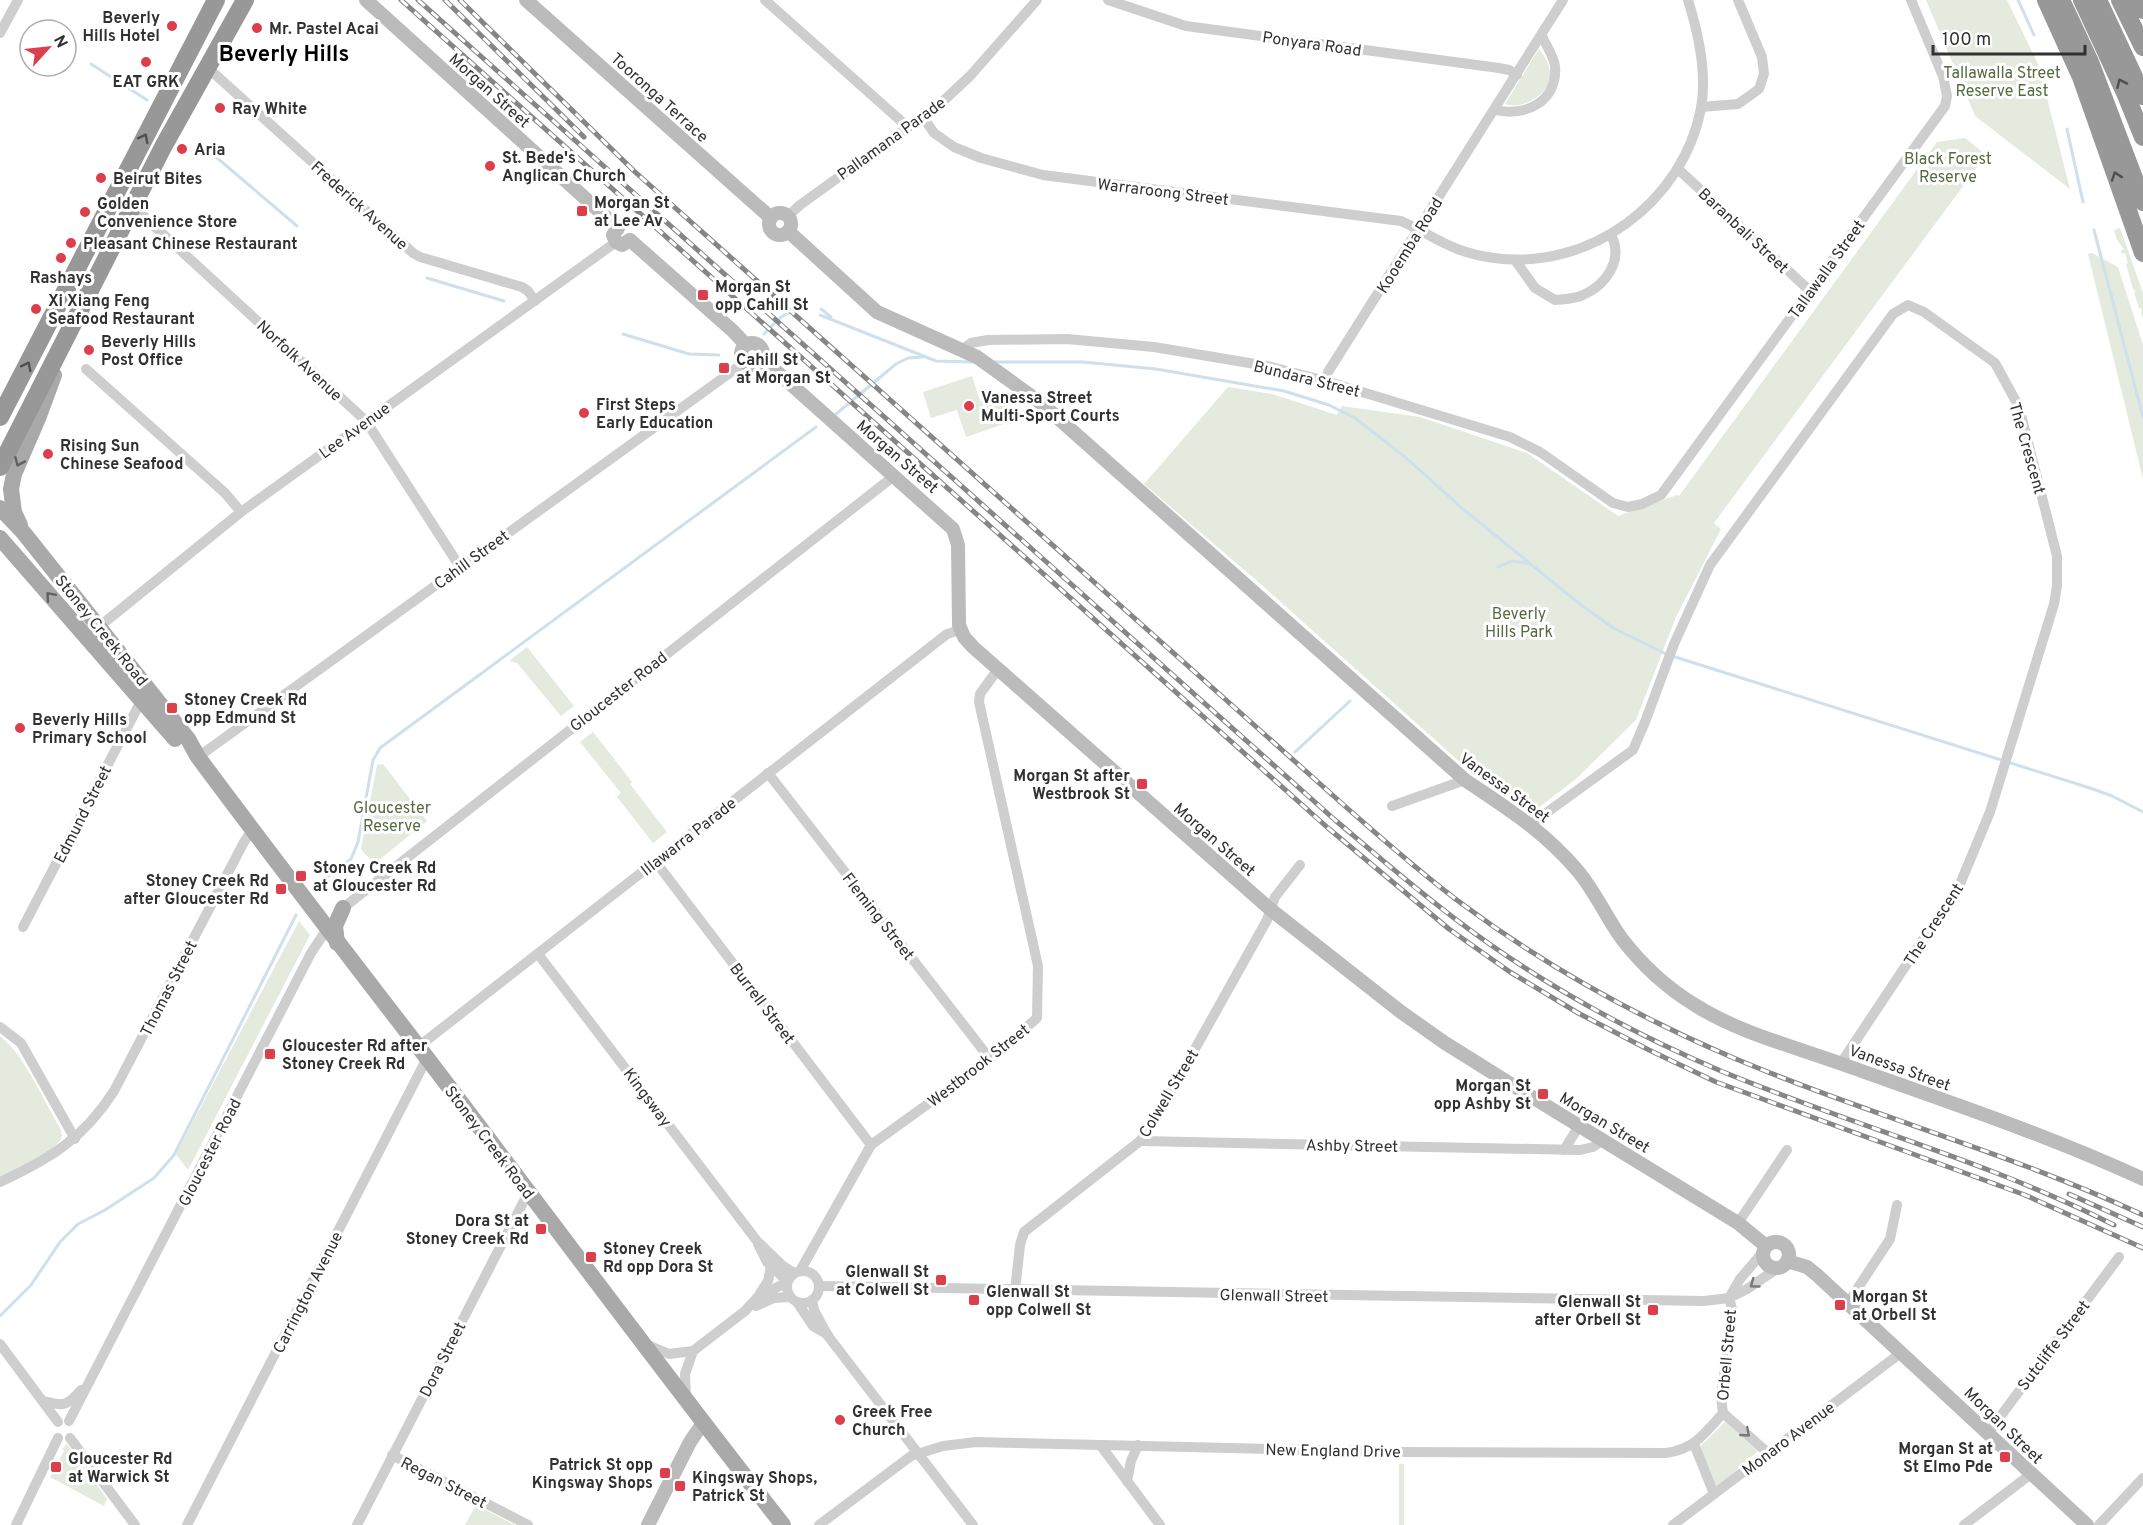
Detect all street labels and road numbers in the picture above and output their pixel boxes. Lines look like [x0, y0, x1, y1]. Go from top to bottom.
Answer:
street label: Ponyara Road [1261, 28, 1363, 62]
street label: Tooronga Terrace [606, 49, 712, 148]
street label: Morgan Street [444, 50, 533, 133]
street label: Pallamana Parade [834, 94, 950, 186]
street label: Frederick Avenue [306, 158, 411, 255]
street label: Warraroong Street [1096, 175, 1230, 211]
street label: Baranbali Street [1693, 184, 1792, 279]
street label: Kooemba Road [1373, 194, 1448, 298]
street label: Tallawalla Street [1785, 217, 1870, 324]
street label: Norfolk Avenue [252, 317, 346, 406]
street label: Bundara Street [1251, 357, 1362, 403]
street label: Lee Avenue [316, 399, 395, 464]
street label: The Crescent [2003, 400, 2049, 497]
street label: Morgan Street [852, 416, 942, 499]
street label: Cahill Street [431, 527, 514, 595]
street label: Stoney Creek Road [50, 572, 151, 691]
street label: Gloucester Road [566, 648, 672, 737]
street label: Vanessa Street [1455, 749, 1553, 828]
street label: Edmund Street [51, 763, 117, 867]
street label: Illawarra Parade [637, 794, 741, 881]
street label: Morgan Street [1169, 799, 1259, 882]
street label: Fleming Street [837, 869, 918, 965]
street label: The Crescent [1901, 880, 1969, 970]
street label: Thomas Street [137, 938, 202, 1040]
street label: Burrell Street [724, 960, 798, 1049]
street label: Westbrook Street [924, 1021, 1034, 1113]
street label: Vanessa Street [1846, 1041, 1953, 1097]
street label: Colwell Street [1135, 1046, 1204, 1142]
street label: Kingsway [618, 1065, 675, 1132]
street label: Stoney Creek Road [439, 1083, 538, 1204]
street label: Morgan Street [1555, 1089, 1653, 1159]
street label: Gloucester Road [175, 1096, 247, 1210]
street label: Ashby Street [1306, 1136, 1398, 1158]
street label: Carrington Avenue [269, 1229, 348, 1357]
street label: Glenwall Street [1219, 1286, 1328, 1308]
street label: Sutcliffe Street [2014, 1297, 2095, 1395]
street label: Orbell Street [1714, 1309, 1742, 1402]
street label: Dora Street [416, 1319, 471, 1401]
street label: Morgan Street [1959, 1384, 2046, 1469]
street label: Monaro Avenue [1739, 1398, 1839, 1481]
street label: New England Drive [1265, 1441, 1401, 1463]
street label: Regan Street [397, 1454, 489, 1514]

